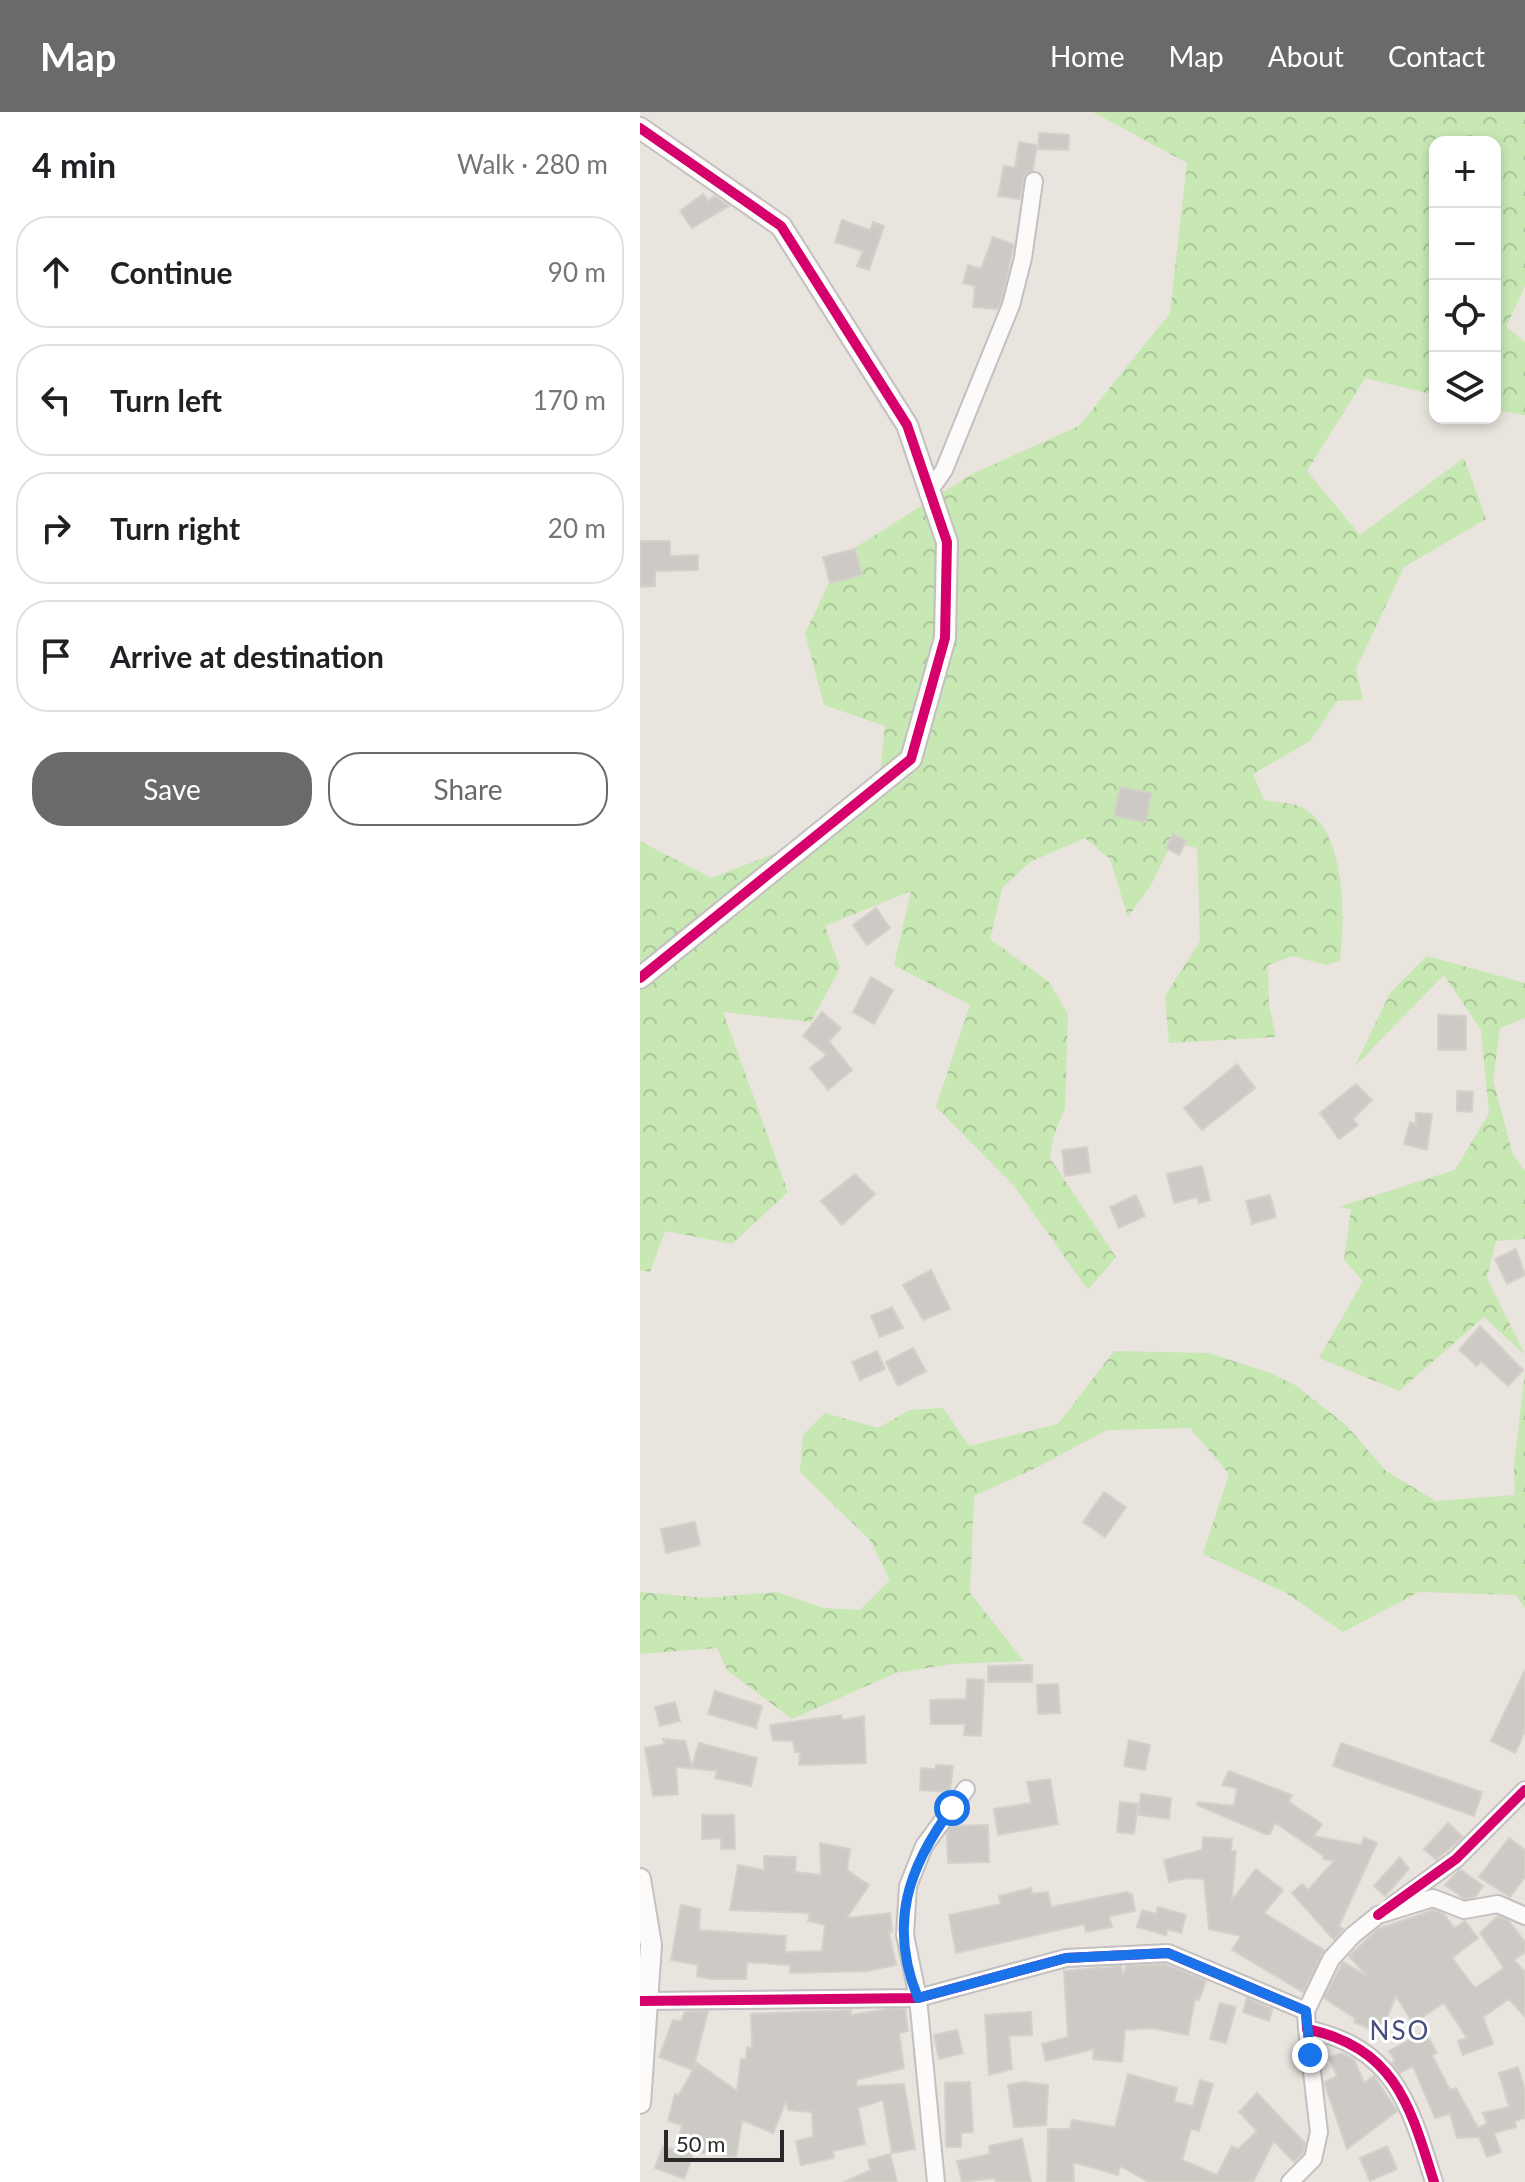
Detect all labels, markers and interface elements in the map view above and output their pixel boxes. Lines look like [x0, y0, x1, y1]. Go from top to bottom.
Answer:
text: Map [40, 33, 116, 79]
text: Home [1050, 39, 1125, 73]
text: Map [1169, 39, 1224, 73]
text: About [1268, 39, 1344, 73]
text: Contact [1388, 39, 1485, 73]
map controls [1429, 136, 1501, 424]
button: + [1429, 136, 1501, 208]
text: 4 min [32, 144, 116, 185]
text: Walk · 280 m [457, 148, 608, 180]
button: − [1429, 208, 1501, 280]
icon: ahead [34, 250, 78, 294]
text: Continue [110, 254, 233, 290]
text: 90 m [548, 256, 606, 288]
button: locate [1429, 280, 1501, 352]
button: layers [1429, 352, 1501, 424]
icon: left [34, 378, 78, 422]
text: Turn left [110, 382, 222, 418]
text: 170 m [533, 384, 606, 416]
icon: right [34, 506, 78, 550]
text: Turn right [110, 510, 240, 546]
text: 20 m [548, 512, 606, 544]
icon: arrive [34, 634, 78, 678]
text: Arrive at destination [110, 638, 384, 674]
button: Save [32, 752, 312, 826]
button: Share [328, 752, 608, 826]
route start [934, 1790, 970, 1826]
district label: NSO [1370, 2014, 1430, 2046]
route end [1292, 2037, 1328, 2073]
scale bar [664, 2126, 784, 2162]
text: 50 m [676, 2130, 725, 2157]

